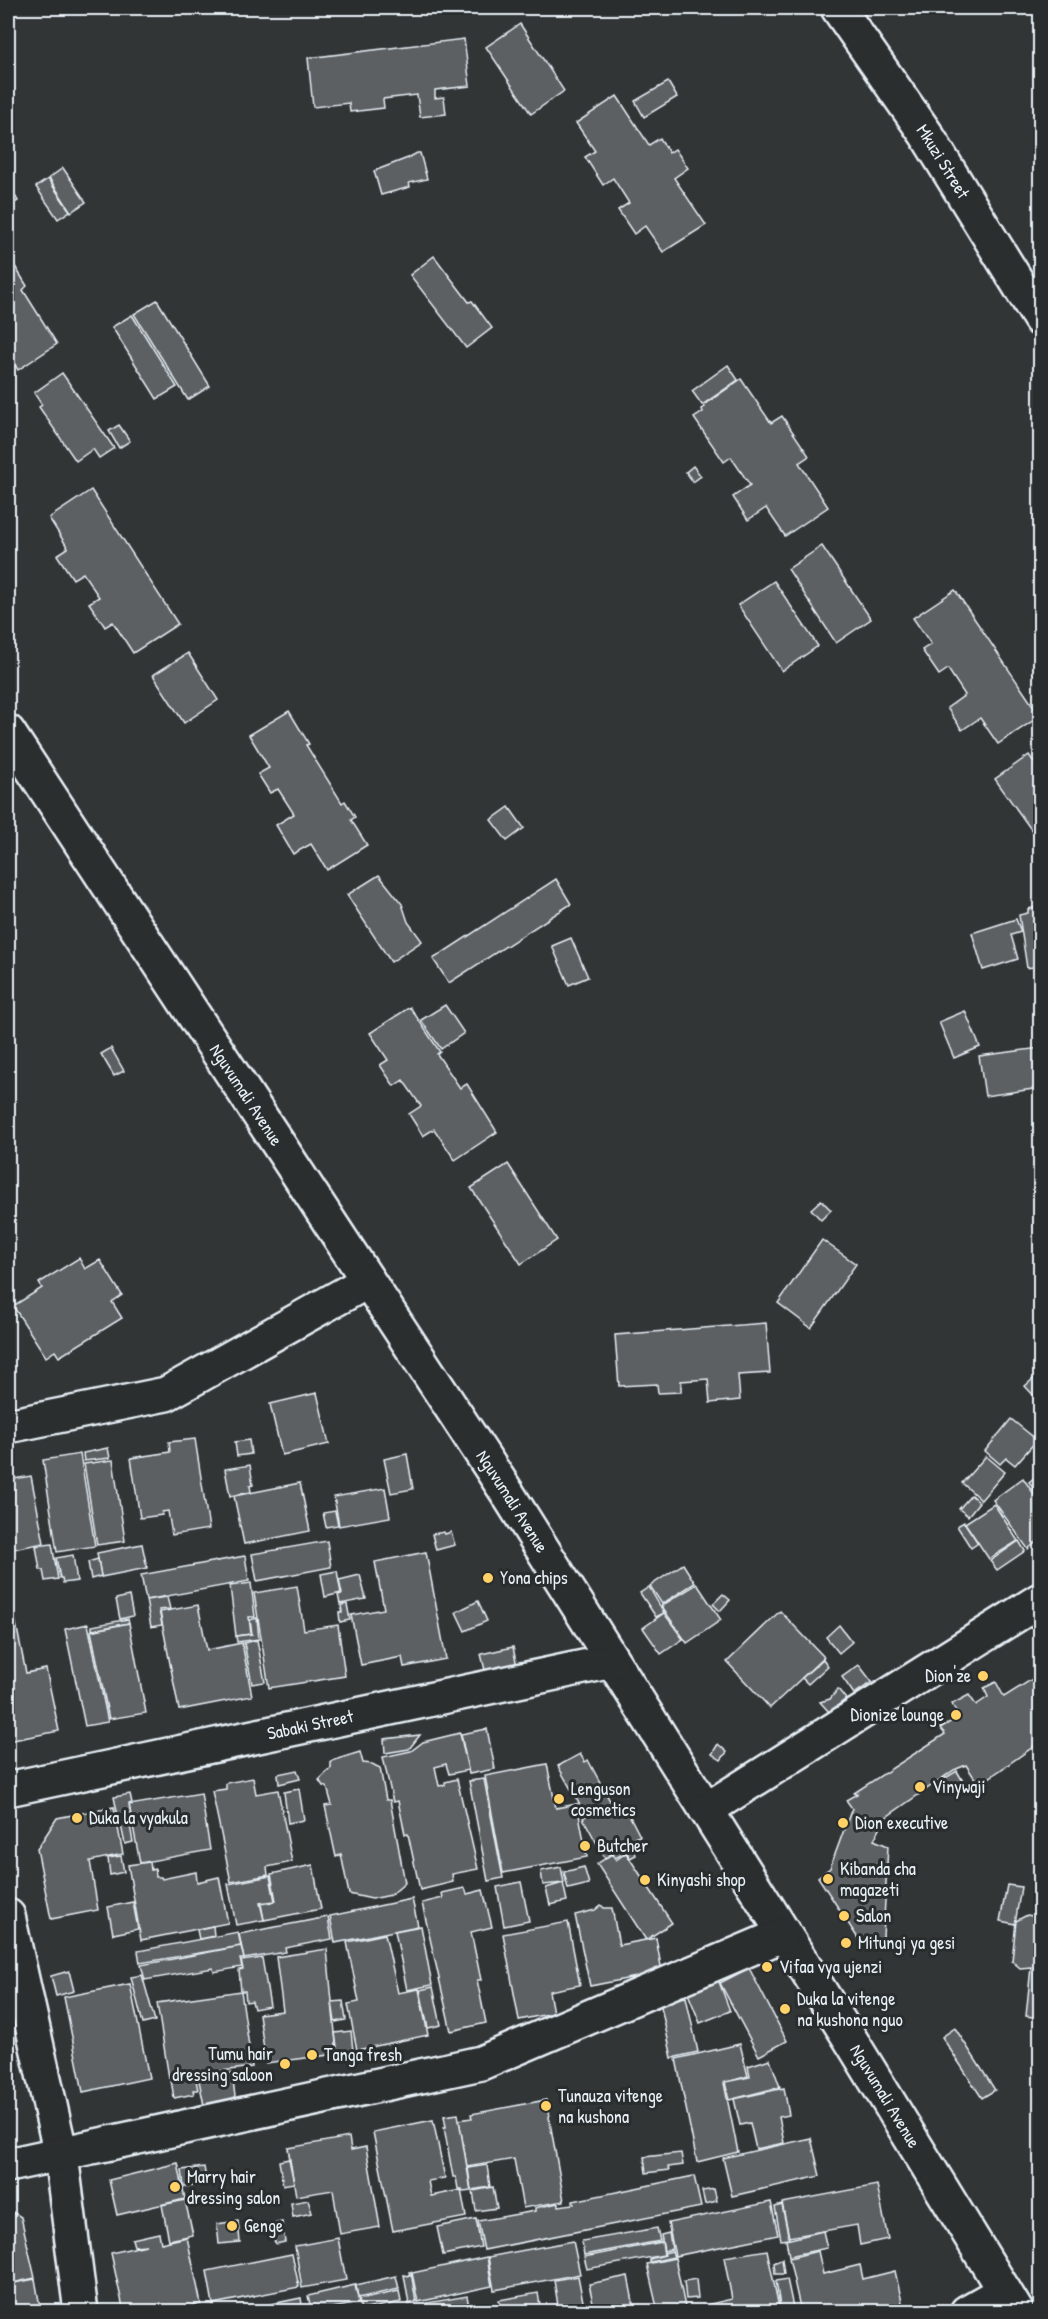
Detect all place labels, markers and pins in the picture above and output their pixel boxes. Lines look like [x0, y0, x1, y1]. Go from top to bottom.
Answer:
place label: Yona chips [500, 1565, 568, 1590]
marker: Yona chips [481, 1571, 495, 1585]
place label: Dion'ze [925, 1663, 971, 1688]
marker: Dion'ze [976, 1669, 990, 1683]
place label: Dionize lounge [850, 1702, 944, 1727]
marker: Dionize lounge [949, 1708, 963, 1722]
place label: Vinywaji [932, 1774, 986, 1799]
place label: Lenguson cosmetics [571, 1776, 636, 1822]
marker: Vinywaji [913, 1780, 927, 1794]
marker: Lenguson cosmetics [552, 1792, 566, 1806]
place label: Duka la vyakula [89, 1805, 188, 1830]
place label: Dion executive [855, 1810, 948, 1835]
marker: Duka la vyakula [70, 1811, 84, 1825]
marker: Dion executive [836, 1816, 850, 1830]
place label: Butcher [597, 1833, 648, 1858]
marker: Butcher [578, 1839, 592, 1853]
place label: Kibanda cha magazeti [840, 1856, 916, 1902]
place label: Kinyashi shop [657, 1867, 746, 1892]
marker: Kibanda cha magazeti [821, 1872, 835, 1886]
marker: Kinyashi shop [638, 1873, 652, 1887]
place label: Salon [856, 1903, 892, 1928]
marker: Salon [837, 1909, 851, 1923]
place label: Mitungi ya gesi [858, 1930, 955, 1955]
marker: Mitungi ya gesi [839, 1936, 853, 1950]
place label: Vifaa vya ujenzi [779, 1954, 882, 1979]
marker: Vifaa vya ujenzi [760, 1960, 774, 1974]
place label: Duka la vitenge na kushona nguo [797, 1986, 903, 2032]
marker: Duka la vitenge na kushona nguo [778, 2002, 792, 2016]
place label: Tumu hair dressing saloon [172, 2041, 273, 2087]
place label: Tanga fresh [324, 2042, 402, 2067]
marker: Tanga fresh [305, 2048, 319, 2062]
marker: Tumu hair dressing saloon [278, 2057, 292, 2071]
place label: Tunauza vitenge na kushona [558, 2083, 663, 2129]
marker: Tunauza vitenge na kushona [539, 2099, 553, 2113]
place label: Marry hair dressing salon [187, 2164, 280, 2210]
marker: Marry hair dressing salon [168, 2180, 182, 2194]
place label: Genge [244, 2213, 283, 2238]
marker: Genge [225, 2219, 239, 2233]

